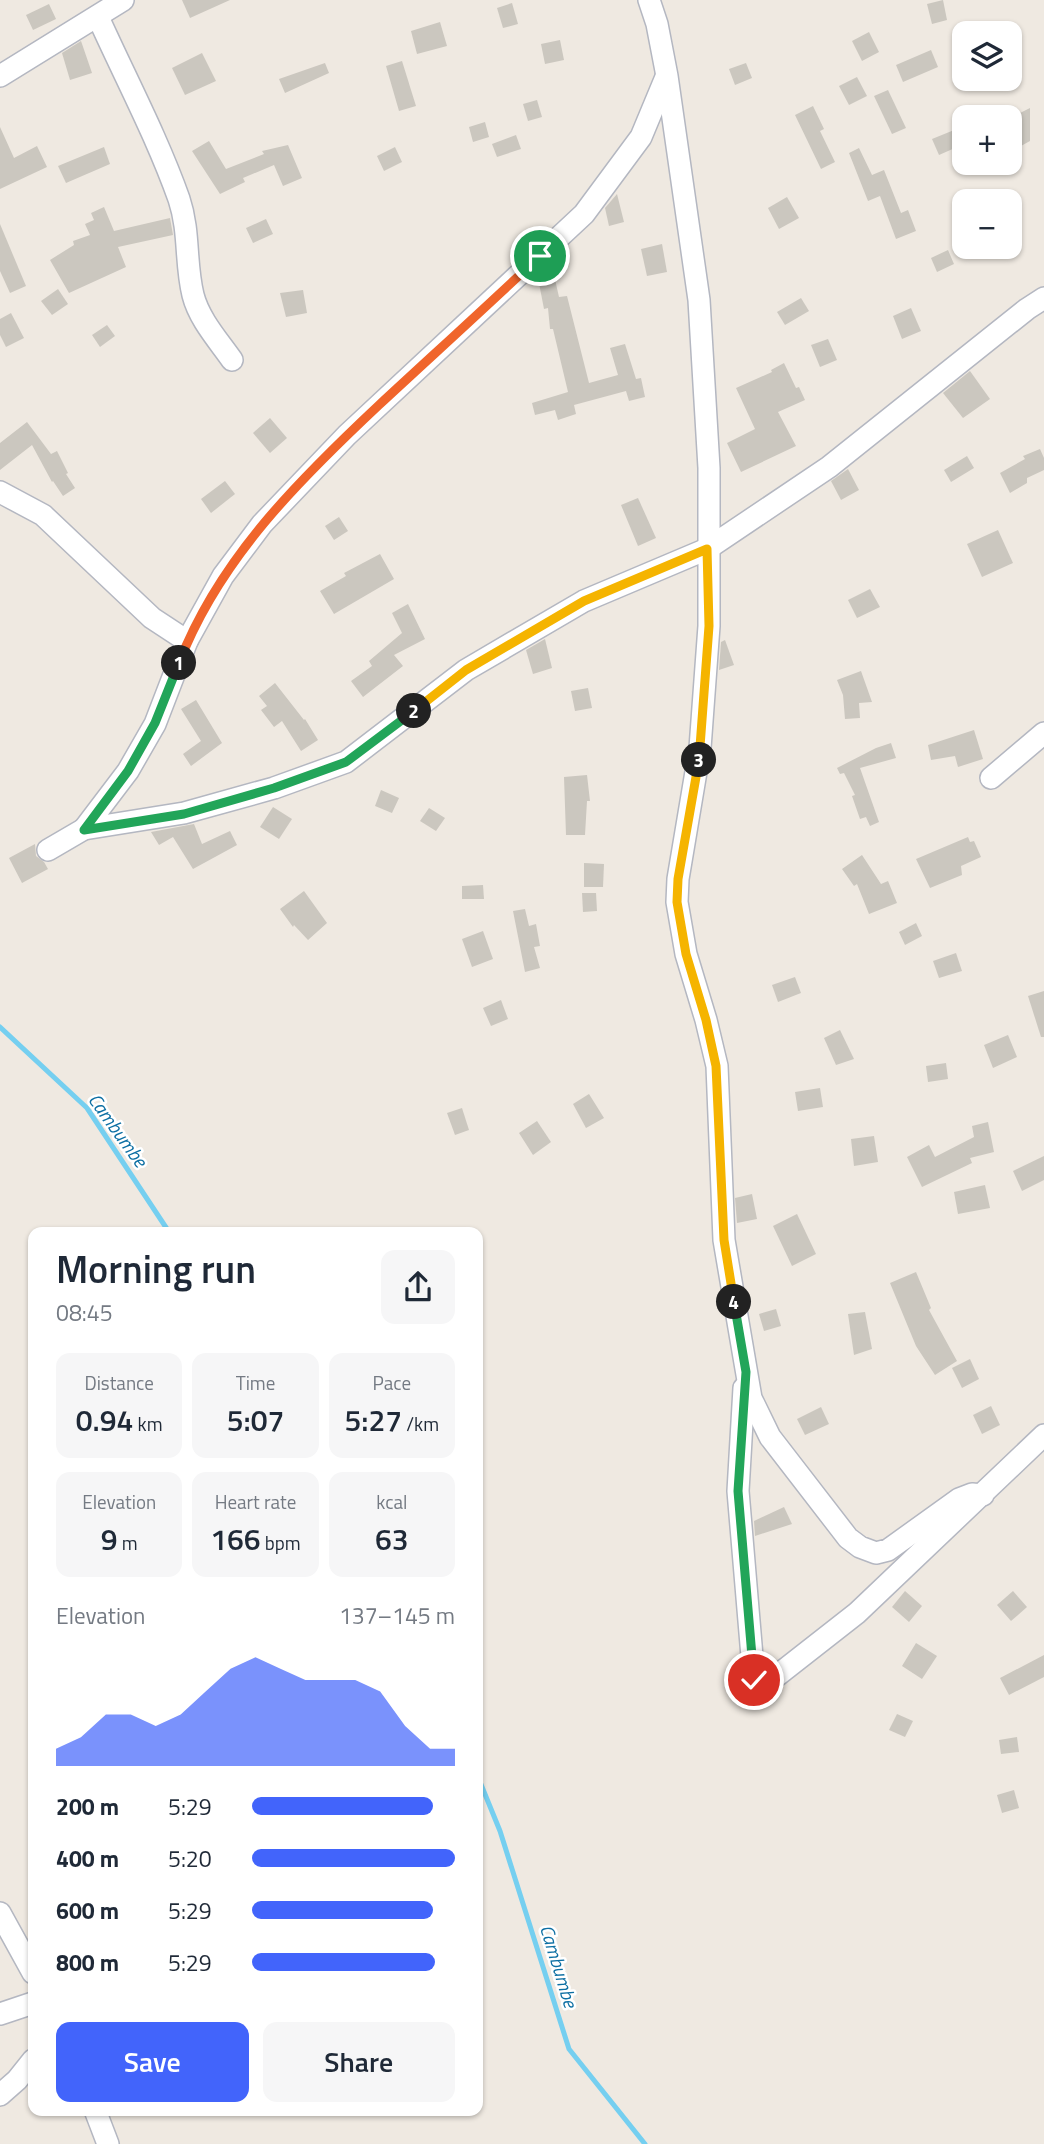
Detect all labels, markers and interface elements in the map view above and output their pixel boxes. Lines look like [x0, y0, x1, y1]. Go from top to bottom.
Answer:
map controls [952, 21, 1022, 259]
button: layers [952, 21, 1022, 91]
button: + [952, 105, 1022, 175]
button: − [952, 189, 1022, 259]
pin [510, 226, 570, 286]
icon: arrive [521, 237, 559, 275]
pin: 1 [162, 646, 196, 680]
text: 1 [173, 648, 184, 677]
pin: 2 [396, 694, 432, 728]
text: 2 [408, 696, 419, 725]
pin: 3 [682, 742, 716, 778]
text: 3 [693, 745, 704, 774]
water label: Cambumbe [82, 1087, 156, 1174]
text: Morning run [56, 1240, 256, 1298]
button: share [381, 1250, 455, 1324]
pin: 4 [716, 1284, 752, 1320]
text: 4 [728, 1287, 739, 1316]
text: 08:45 [56, 1295, 113, 1330]
text: Distance [84, 1368, 154, 1397]
text: Time [236, 1368, 275, 1397]
text: Pace [373, 1368, 411, 1397]
text: 0.94 [76, 1397, 133, 1443]
text: 5:07 [227, 1397, 284, 1443]
text: 5:27 [345, 1397, 402, 1443]
text: km [133, 1409, 163, 1438]
text: /km [402, 1409, 439, 1438]
text: Elevation [82, 1487, 156, 1516]
text: Heart rate [215, 1487, 296, 1516]
text: kcal [376, 1487, 407, 1516]
text: 9 [101, 1516, 118, 1562]
text: 166 [210, 1516, 261, 1562]
text: 63 [375, 1516, 409, 1562]
text: m [118, 1528, 138, 1557]
text: bpm [261, 1528, 301, 1557]
text: Elevation [56, 1598, 145, 1633]
text: 137–145 m [339, 1598, 455, 1633]
pin [724, 1650, 784, 1710]
icon: check [735, 1661, 773, 1699]
text: 200 m [56, 1789, 119, 1824]
text: 5:29 [168, 1789, 212, 1824]
text: 400 m [56, 1841, 119, 1876]
text: 5:20 [168, 1841, 212, 1876]
text: 600 m [56, 1893, 119, 1928]
text: 5:29 [168, 1893, 212, 1928]
water label: Cambumbe [533, 1921, 586, 2012]
text: 800 m [56, 1945, 119, 1980]
text: 5:29 [168, 1945, 212, 1980]
button: Save [56, 2022, 249, 2102]
button: Share [263, 2022, 455, 2102]

